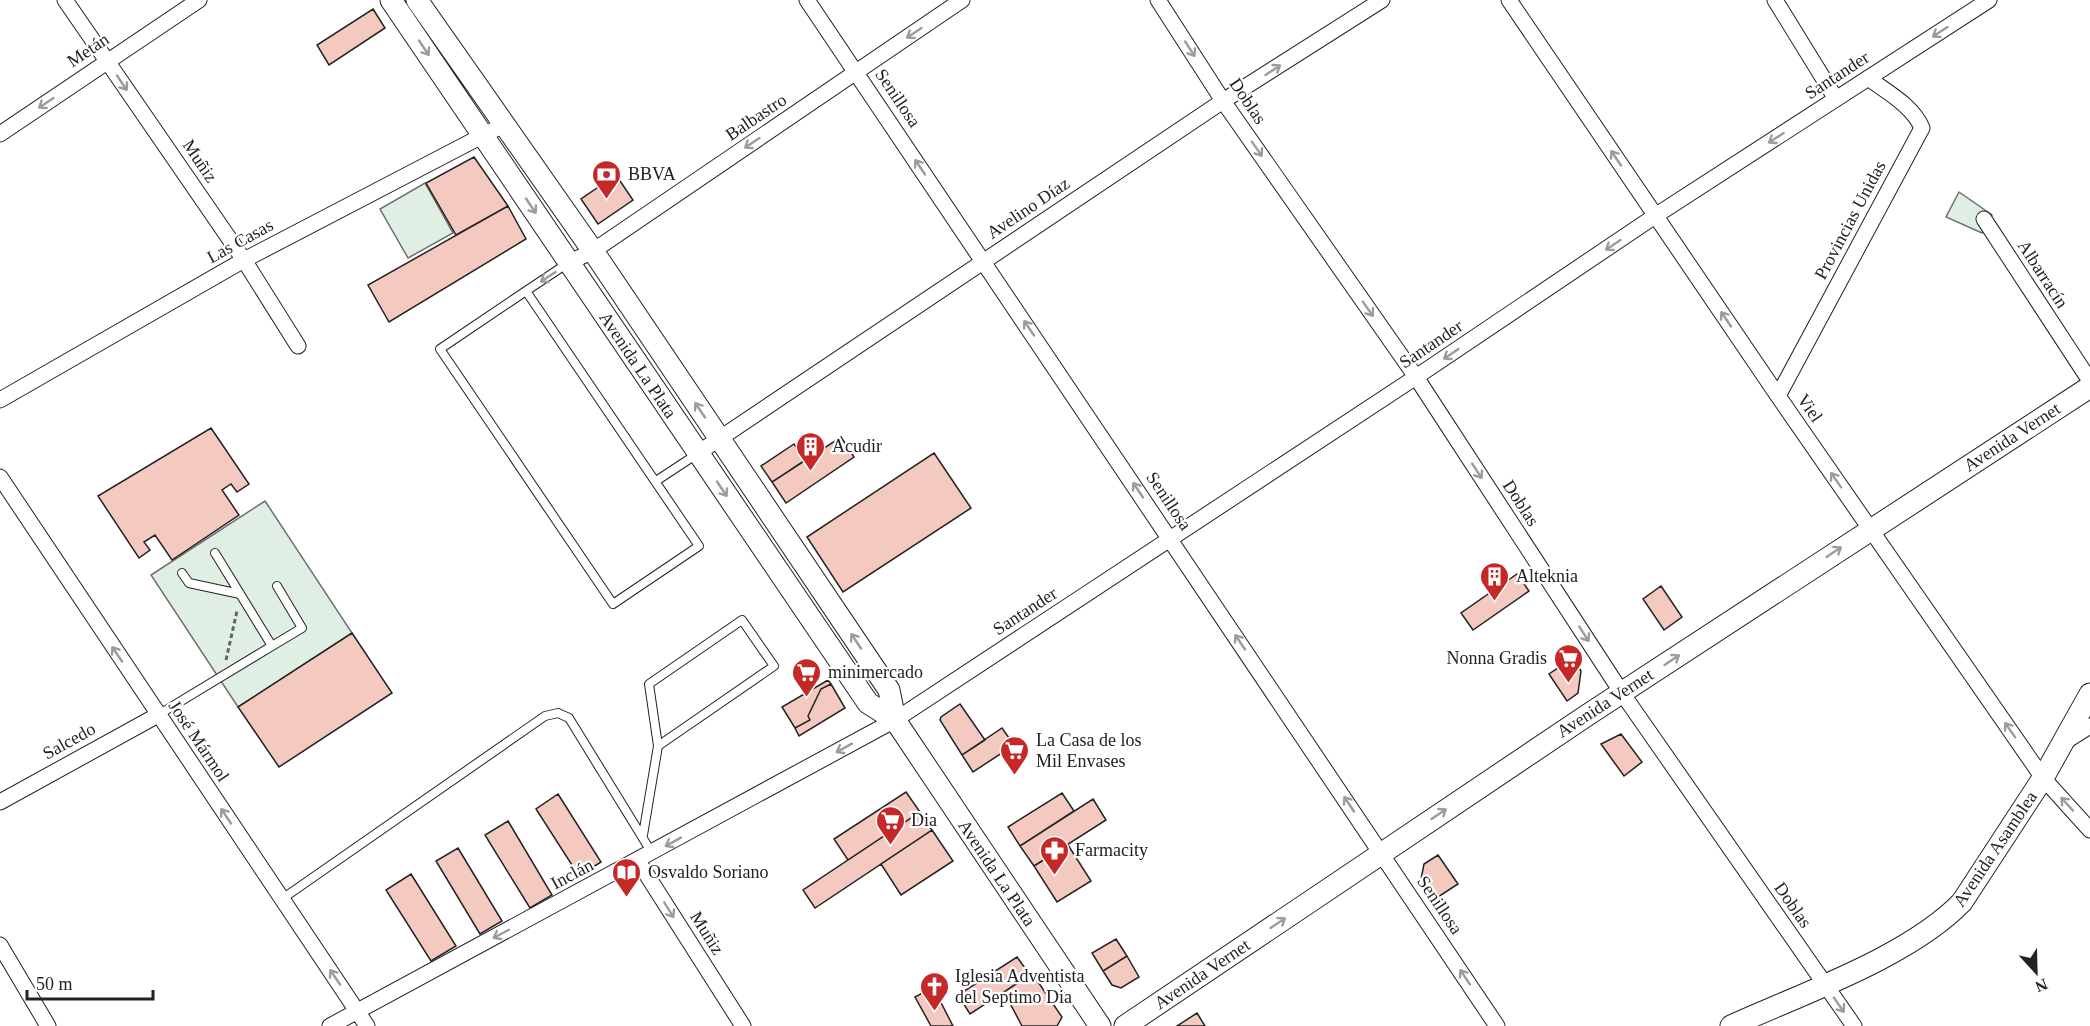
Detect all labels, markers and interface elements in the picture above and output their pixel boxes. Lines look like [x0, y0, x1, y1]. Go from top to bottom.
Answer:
one-way arrow [1932, 26, 1948, 38]
one-way arrow [906, 27, 922, 39]
street label: Metán [63, 29, 113, 71]
one-way arrow [418, 40, 430, 56]
one-way arrow [1184, 40, 1196, 57]
street label: Santander [1801, 47, 1873, 103]
one-way arrow [1264, 63, 1281, 75]
street label: Senillosa [871, 65, 925, 131]
one-way arrow [116, 74, 128, 90]
street label: Doblas [1225, 74, 1271, 128]
street label: Balbastro [722, 89, 790, 145]
one-way arrow [38, 97, 54, 109]
one-way arrow [1768, 132, 1785, 144]
street label: Muñiz [179, 136, 221, 186]
one-way arrow [745, 137, 761, 149]
one-way arrow [1251, 141, 1263, 157]
one-way arrow [1610, 151, 1622, 167]
street label: Provincias Unidas [1810, 157, 1890, 283]
bank icon: BBVA [591, 158, 623, 200]
one-way arrow [914, 159, 926, 175]
place label: BBVA [628, 164, 676, 184]
street label: Avelino Díaz [983, 173, 1073, 243]
one-way arrow [525, 197, 537, 214]
street label: Las Casas [203, 215, 277, 267]
street label: Albarracín [2014, 236, 2072, 312]
one-way arrow [1604, 238, 1621, 251]
one-way arrow [540, 271, 557, 283]
one-way arrow [1362, 301, 1374, 317]
street label: Avenida La Plata [595, 308, 681, 422]
one-way arrow [1720, 312, 1732, 328]
street label: Santander [1396, 316, 1466, 372]
one-way arrow [1023, 321, 1035, 337]
one-way arrow [1443, 348, 1460, 360]
street label: Viel [1793, 390, 1827, 426]
street label: Avenida Vernet [1960, 398, 2064, 476]
one-way arrow [694, 403, 706, 419]
building icon: Acudir [795, 430, 827, 472]
place label: Acudir [832, 436, 882, 456]
one-way arrow [1471, 462, 1483, 479]
street label: Senillosa [1142, 468, 1196, 534]
one-way arrow [1830, 473, 1842, 489]
street label: Doblas [1499, 476, 1543, 530]
one-way arrow [716, 481, 729, 498]
one-way arrow [1132, 482, 1144, 499]
one-way arrow [1825, 546, 1842, 558]
building icon: Alteknia [1479, 560, 1511, 602]
place label: Alteknia [1516, 566, 1578, 586]
street label: Santander [989, 583, 1061, 639]
one-way arrow [1578, 625, 1590, 642]
one-way arrow [850, 634, 862, 650]
one-way arrow [1234, 634, 1247, 651]
supermarket icon: Nonna Gradis [1552, 642, 1584, 684]
one-way arrow [111, 646, 123, 662]
place label: Nonna Gradis [1447, 648, 1547, 668]
one-way arrow [1663, 653, 1680, 665]
supermarket icon: minimercado [791, 656, 823, 698]
place label: minimercado [828, 662, 923, 682]
street label: Avenida Vernet [1553, 664, 1657, 742]
street label: José Mármol [165, 697, 233, 785]
street label: Salcedo [39, 718, 99, 764]
one-way arrow [2004, 722, 2016, 739]
place label: La Casa de los Mil Envases [1036, 730, 1141, 771]
supermarket icon: La Casa de los Mil Envases [999, 734, 1031, 776]
one-way arrow [836, 742, 853, 754]
street label: Avenida Asamblea [1949, 787, 2041, 911]
one-way arrow [1343, 796, 1355, 813]
one-way arrow [2060, 797, 2074, 812]
supermarket icon: Dia [874, 804, 906, 846]
one-way arrow [220, 808, 232, 824]
one-way arrow [1431, 808, 1447, 820]
place label: Dia [911, 810, 937, 830]
street label: Avenida La Plata [954, 816, 1040, 930]
pharmacy icon: Farmacity [1038, 834, 1070, 876]
one-way arrow [665, 836, 682, 848]
place label: Farmacity [1075, 840, 1148, 860]
street label: Inclán [547, 855, 597, 893]
library icon: Osvaldo Soriano [611, 856, 643, 898]
place label: Osvaldo Soriano [648, 862, 769, 882]
street label: Senillosa [1413, 872, 1467, 938]
street label: Doblas [1770, 878, 1816, 932]
one-way arrow [663, 901, 675, 918]
street label: Muñiz [686, 908, 728, 958]
one-way arrow [1269, 917, 1285, 929]
one-way arrow [493, 928, 510, 940]
street label: Avenida Vernet [1150, 935, 1254, 1013]
north arrow [2006, 942, 2066, 1002]
scale bar [27, 963, 153, 1001]
place label: Iglesia Adventista del Septimo Dia [955, 966, 1084, 1007]
one-way arrow [328, 969, 341, 986]
church icon: Iglesia Adventista del Septimo Dia [918, 970, 950, 1012]
one-way arrow [1459, 970, 1471, 986]
text: 50 m [36, 974, 73, 994]
text: N [2032, 975, 2050, 996]
one-way arrow [1833, 996, 1845, 1012]

